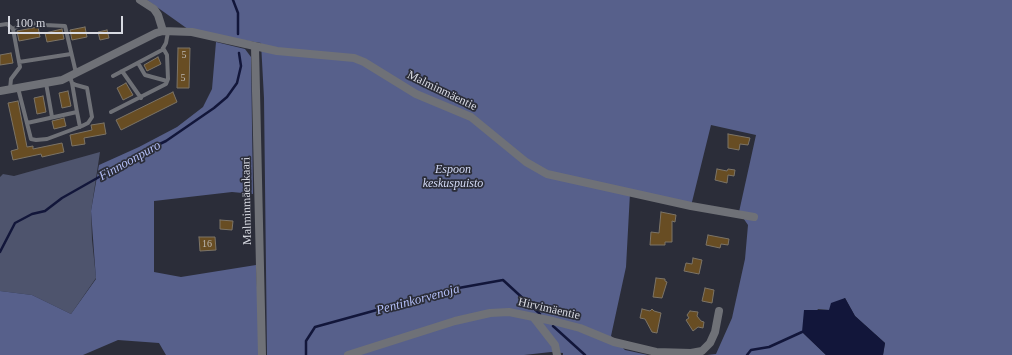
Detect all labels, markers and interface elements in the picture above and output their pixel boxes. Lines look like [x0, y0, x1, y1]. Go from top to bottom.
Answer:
scale bar [10, 8, 125, 34]
text: 100 m [15, 16, 45, 30]
house number: 5 [182, 49, 186, 61]
street label: Malminmäentie [405, 68, 479, 114]
house number: 5 [180, 72, 186, 84]
water label: Finnoonpuro [96, 138, 164, 184]
street label: Malminmäenkaari [239, 157, 255, 245]
park label: Espoon keskuspuisto [423, 163, 483, 191]
house number: 16 [202, 238, 212, 250]
water label: Pentinkorvenoja [374, 281, 462, 319]
street label: Hirvimäentie [517, 295, 581, 323]

